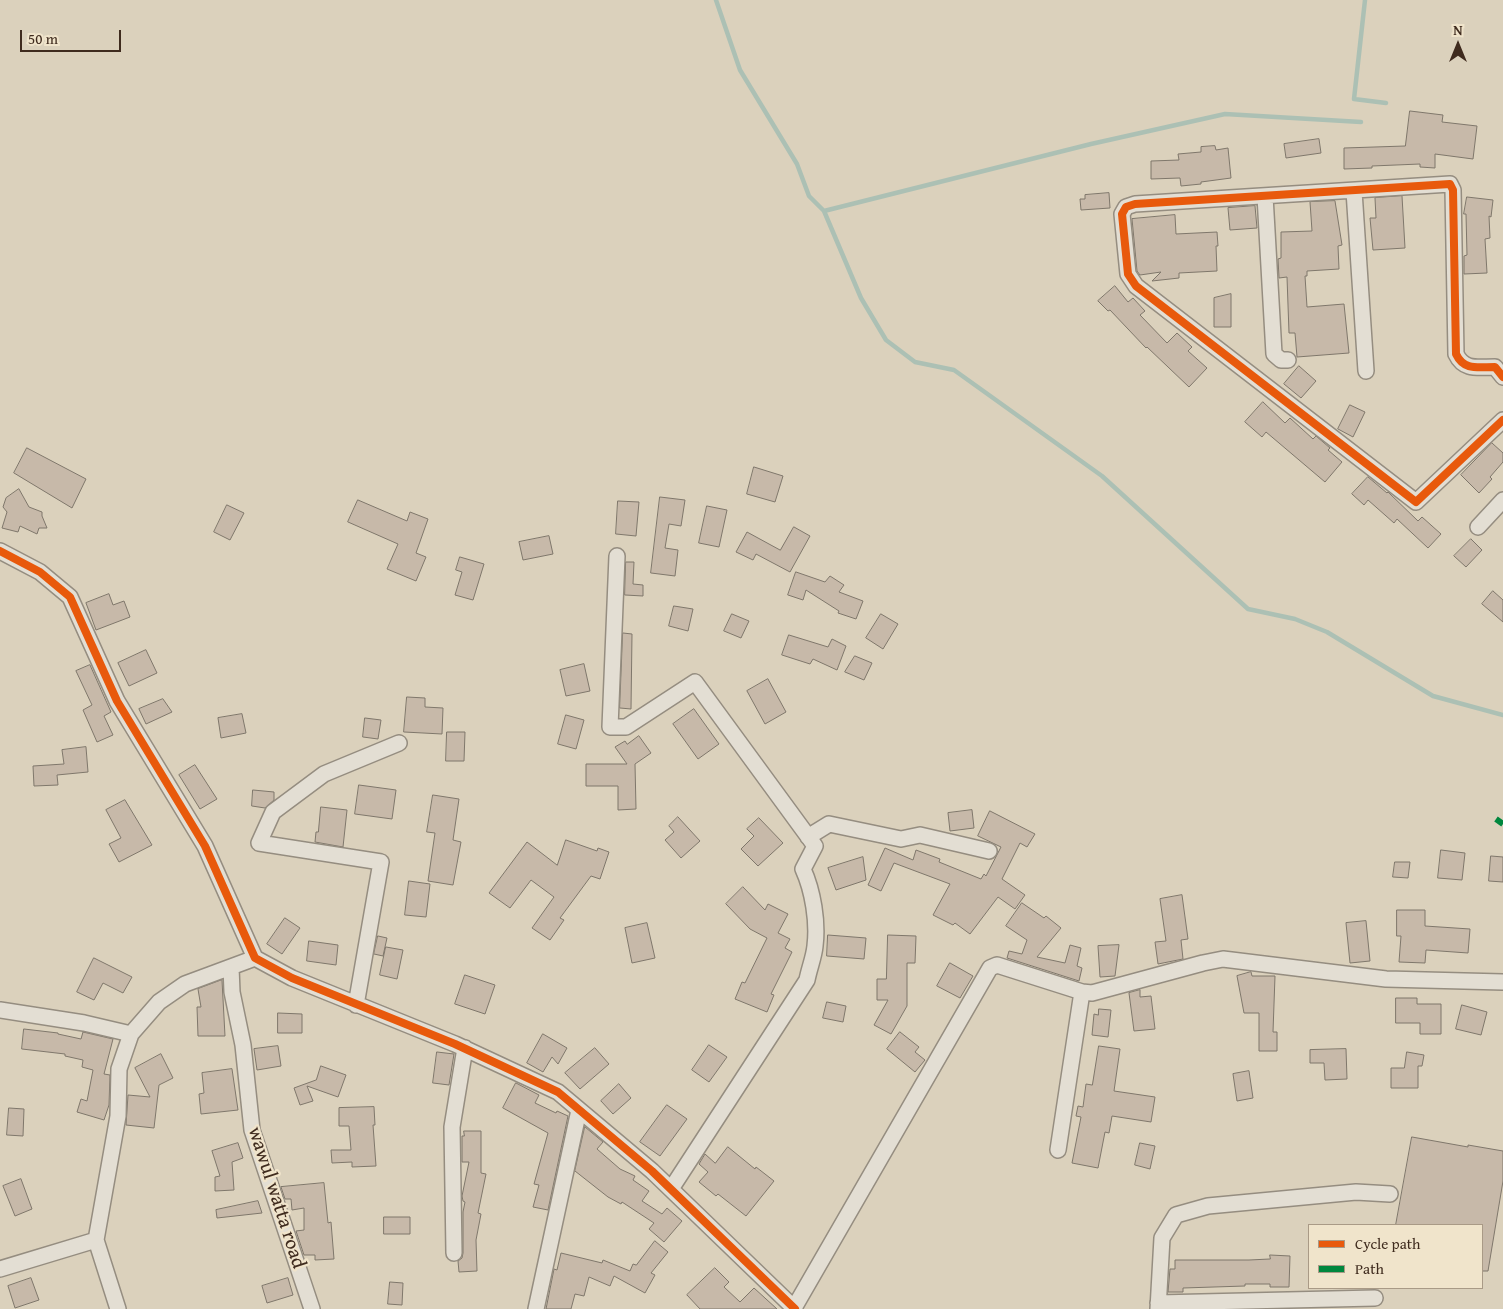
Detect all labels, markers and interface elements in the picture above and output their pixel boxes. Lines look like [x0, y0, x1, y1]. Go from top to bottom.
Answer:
scale bar [22, 20, 124, 52]
north arrow [1433, 20, 1483, 70]
text: N [1453, 20, 1463, 40]
text: 50 m [28, 28, 58, 49]
street label: wawul watta road [242, 1124, 310, 1272]
legend [1308, 1224, 1483, 1289]
text: Cycle path [1355, 1233, 1421, 1254]
text: Path [1355, 1258, 1384, 1279]

